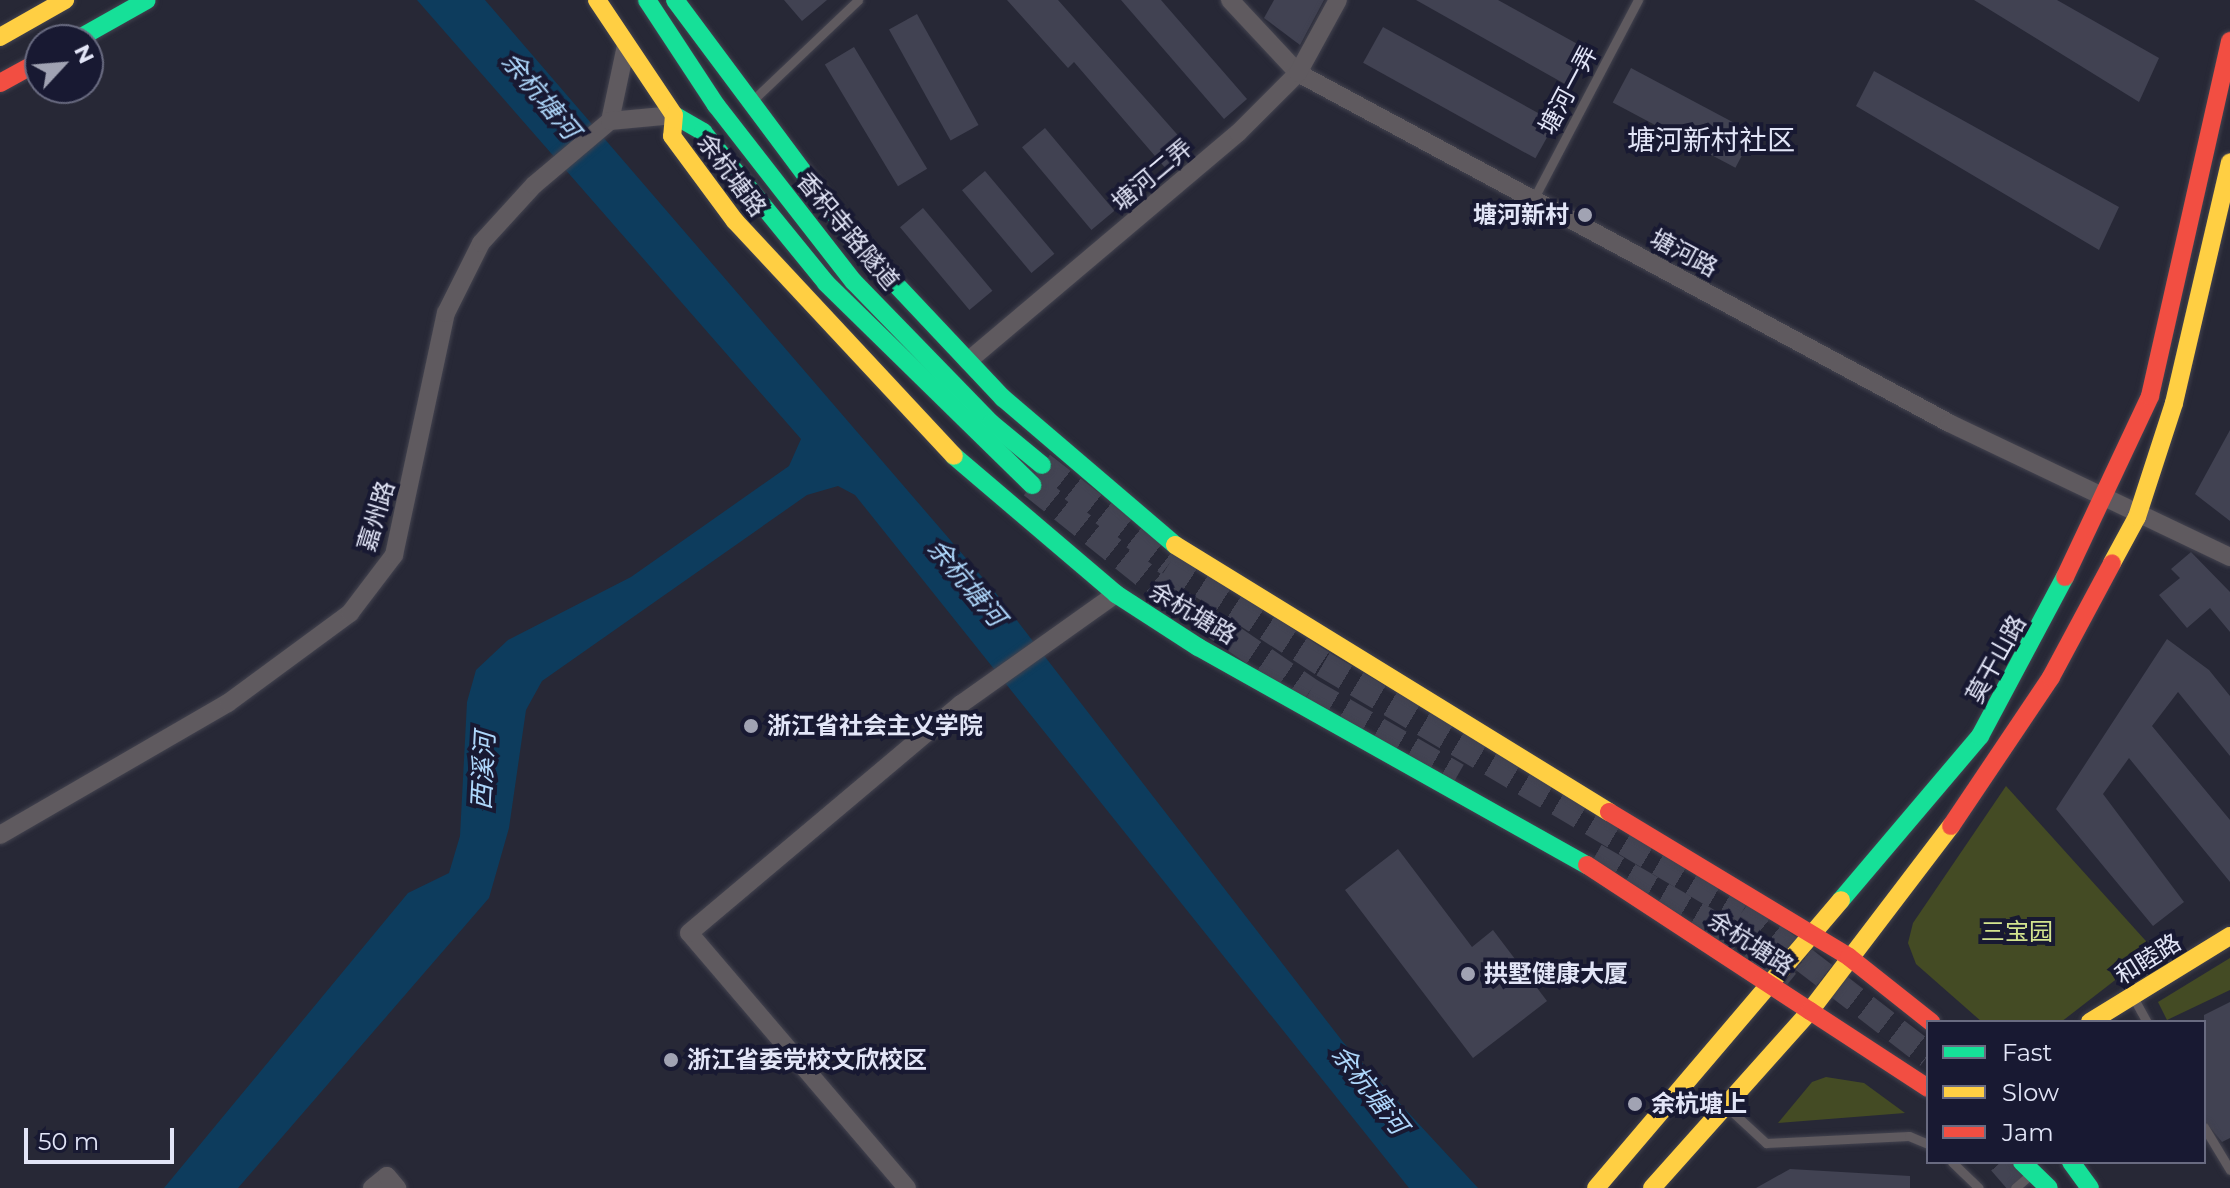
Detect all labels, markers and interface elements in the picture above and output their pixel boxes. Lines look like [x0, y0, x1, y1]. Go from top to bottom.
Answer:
north arrow [24, 24, 104, 104]
text: N [68, 40, 100, 68]
street label: 塘河一弄 [1533, 41, 1603, 139]
water label: 余杭塘河 [495, 46, 585, 146]
district label: 塘河新村社区 [1627, 123, 1795, 157]
street label: 余杭塘路 [692, 128, 772, 222]
street label: 塘河二弄 [1106, 133, 1198, 217]
street label: 香积寺路隧道 [791, 167, 905, 295]
place label: 塘河新村 [1473, 201, 1569, 229]
marker: 塘河新村 [1576, 206, 1594, 224]
street label: 塘河路 [1645, 223, 1723, 283]
street label: 嘉州路 [352, 477, 400, 555]
water label: 余杭塘河 [921, 533, 1011, 633]
street label: 余杭塘路 [1144, 576, 1242, 650]
street label: 莫干山路 [1960, 610, 2032, 708]
place label: 浙江省社会主义学院 [767, 712, 983, 740]
marker: 浙江省社会主义学院 [742, 717, 760, 735]
water label: 西溪河 [466, 731, 502, 811]
street label: 余杭塘路 [1703, 905, 1799, 981]
park label: 三宝园 [1981, 918, 2053, 946]
street label: 和睦路 [2110, 928, 2186, 990]
place label: 拱墅健康大厦 [1484, 960, 1628, 988]
marker: 拱墅健康大厦 [1459, 965, 1477, 983]
legend [1926, 1020, 2206, 1164]
text: Fast [2002, 1038, 2052, 1067]
water label: 余杭塘河 [1325, 1039, 1413, 1141]
place label: 浙江省委党校文欣校区 [687, 1046, 927, 1074]
marker: 浙江省委党校文欣校区 [662, 1051, 680, 1069]
text: Slow [2002, 1078, 2059, 1107]
place label: 余杭塘上 [1651, 1090, 1747, 1118]
marker: 余杭塘上 [1626, 1095, 1644, 1113]
scale bar [28, 1112, 178, 1162]
text: Jam [2002, 1118, 2054, 1147]
text: 50 m [38, 1127, 99, 1156]

